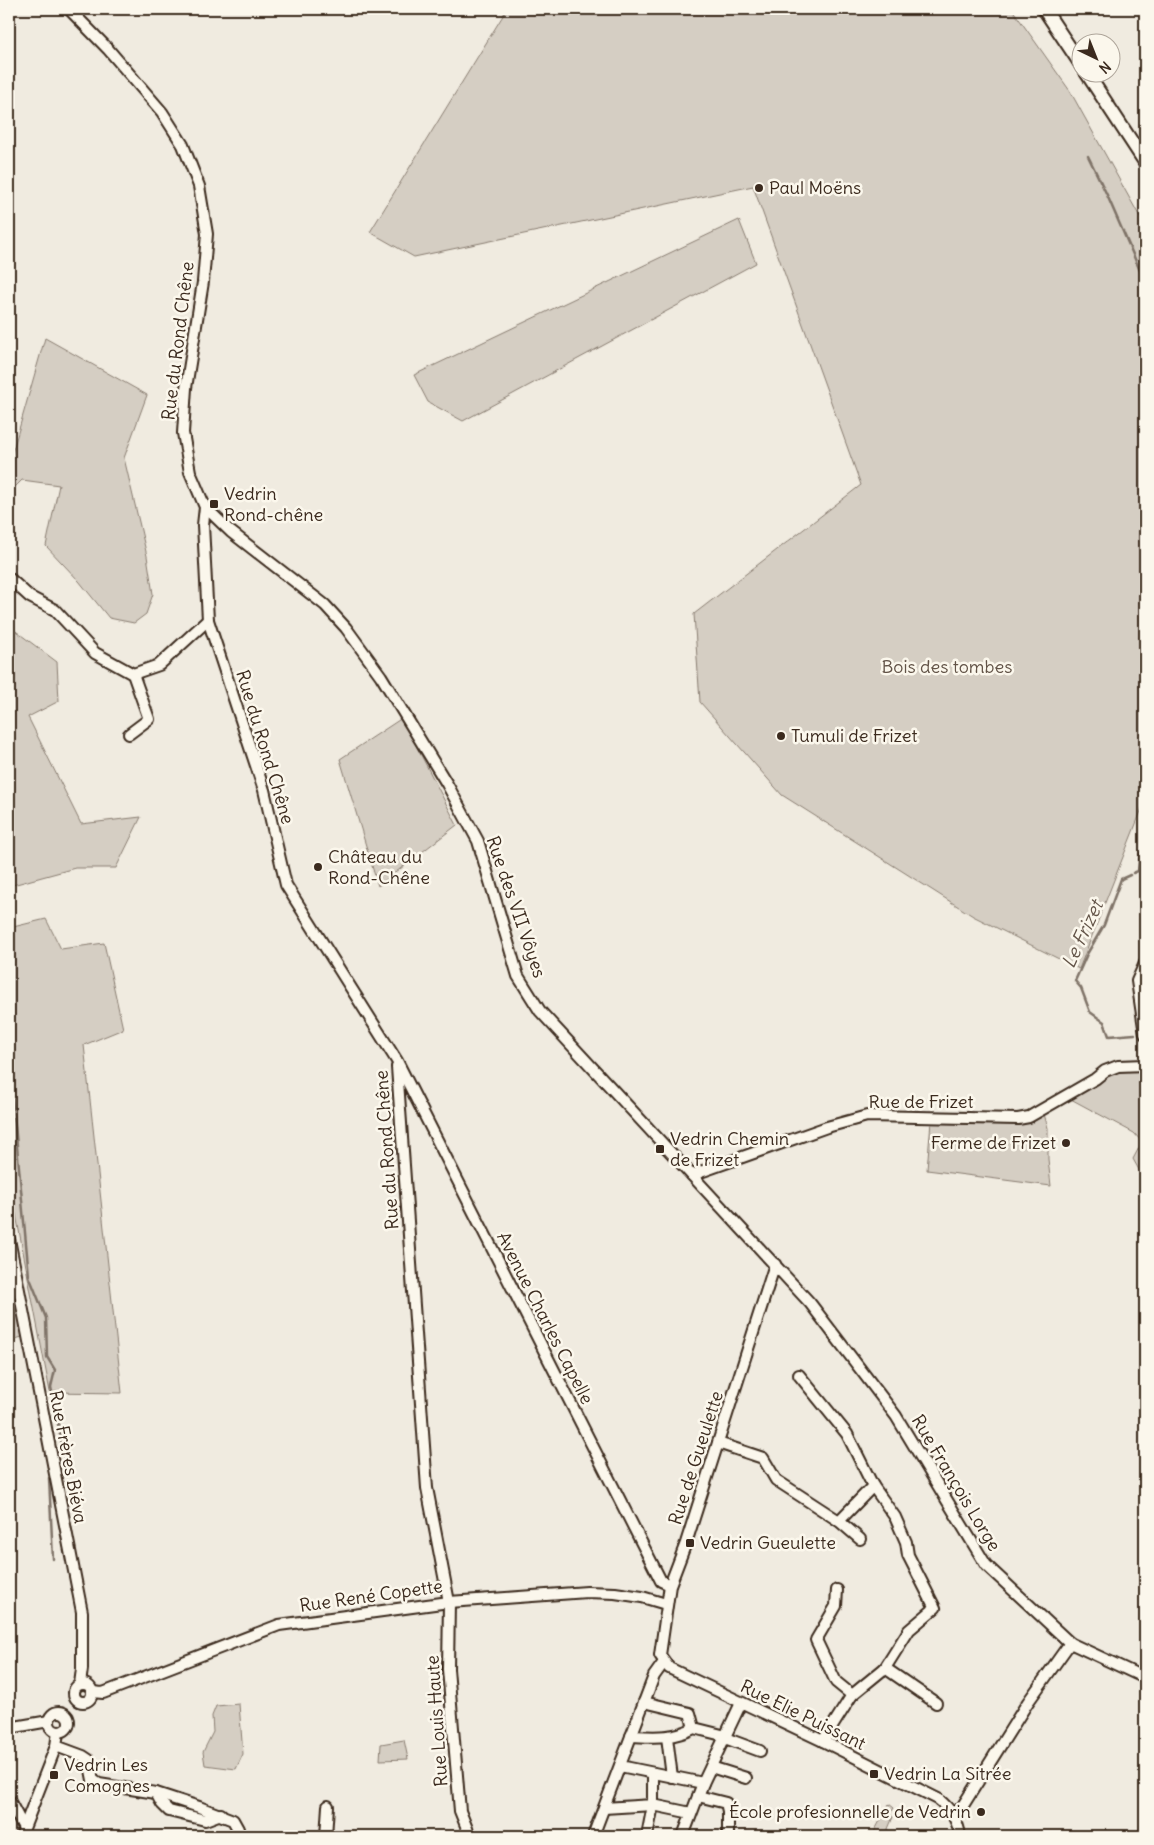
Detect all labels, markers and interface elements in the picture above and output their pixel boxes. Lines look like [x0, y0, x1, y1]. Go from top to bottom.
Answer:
north arrow [1072, 32, 1122, 82]
text: N [1095, 58, 1115, 77]
place label: Paul Moëns [769, 176, 861, 199]
marker: Paul Moëns [753, 182, 765, 194]
street label: Rue du Rond Chêne [156, 260, 199, 422]
place label: Vedrin Rond-chêne [224, 482, 323, 526]
marker: Vedrin Rond-chêne [208, 498, 220, 510]
park label: Bois des tombes [882, 655, 1012, 678]
street label: Rue du Rond Chêne [231, 667, 300, 827]
place label: Tumuli de Frizet [791, 724, 918, 747]
marker: Tumuli de Frizet [775, 730, 787, 742]
street label: Rue des VII Vôyes [481, 833, 552, 981]
place label: Château du Rond-Chêne [328, 845, 430, 889]
marker: Château du Rond-Chêne [312, 861, 324, 873]
water label: Le Frizet [1056, 894, 1109, 972]
street label: Rue du Rond Chêne [369, 1069, 404, 1231]
street label: Rue de Frizet [868, 1090, 974, 1113]
place label: Vedrin Chemin de Frizet [670, 1127, 789, 1171]
place label: Ferme de Frizet [931, 1131, 1056, 1154]
marker: Ferme de Frizet [1060, 1137, 1072, 1149]
marker: Vedrin Chemin de Frizet [654, 1143, 666, 1155]
street label: Avenue Charles Capelle [492, 1228, 599, 1408]
street label: Rue Frères Biéva [44, 1388, 93, 1525]
street label: Rue de Gueulette [663, 1388, 728, 1528]
street label: Rue François Lorge [907, 1410, 1006, 1555]
place label: Vedrin Gueulette [700, 1531, 836, 1554]
marker: Vedrin Gueulette [684, 1537, 696, 1549]
street label: Rue René Copette [298, 1574, 444, 1617]
street label: Rue Louis Haute [420, 1655, 453, 1788]
street label: Rue Elie Puissant [737, 1674, 870, 1755]
place label: Vedrin Les Comognes [64, 1753, 150, 1797]
place label: Vedrin La Sitrée [884, 1762, 1011, 1785]
marker: Vedrin La Sitrée [868, 1768, 880, 1780]
marker: Vedrin Les Comognes [48, 1769, 60, 1781]
place label: École profesionnelle de Vedrin [729, 1800, 971, 1823]
marker: École profesionnelle de Vedrin [975, 1806, 987, 1818]

